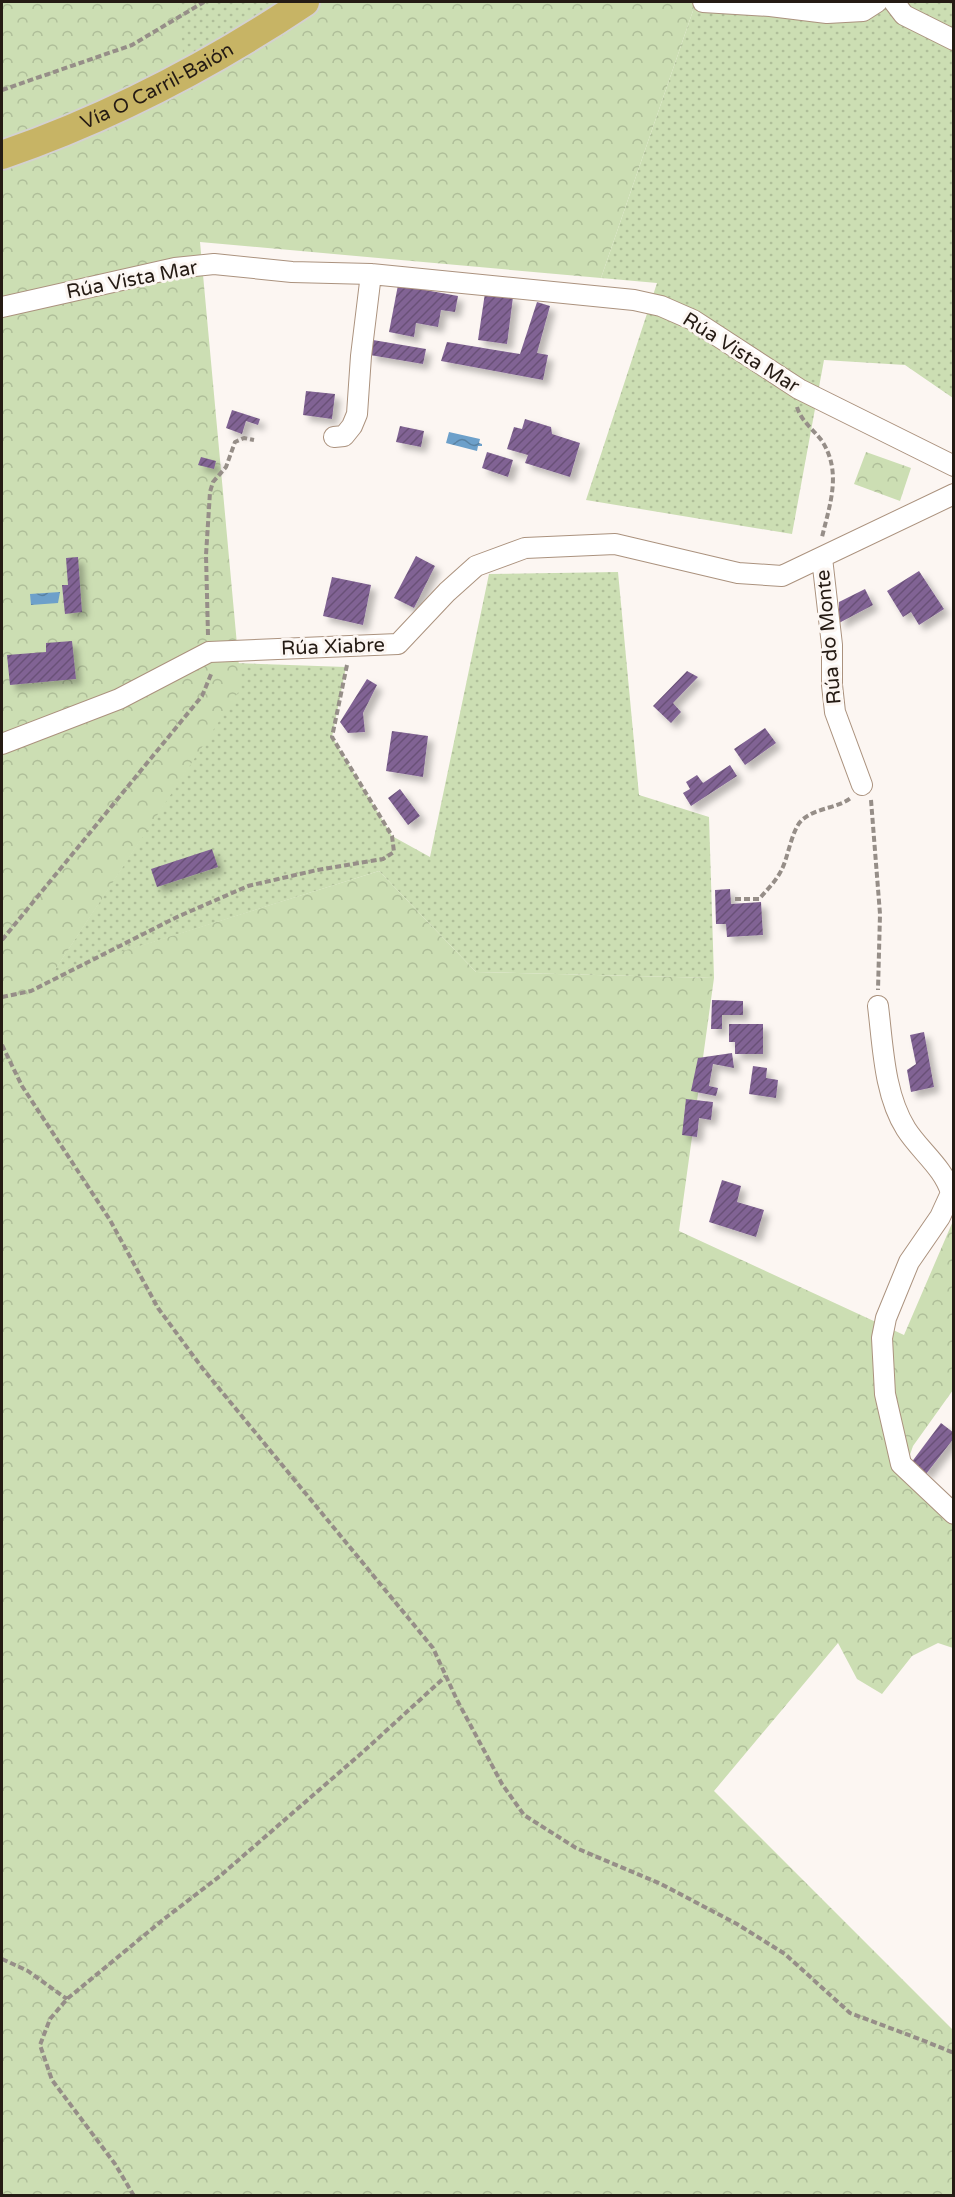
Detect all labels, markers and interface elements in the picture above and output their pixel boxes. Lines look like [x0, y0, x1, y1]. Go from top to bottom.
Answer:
street label: Vía O Carril-Baión [77, 37, 238, 135]
street label: Rúa Vista Mar [64, 255, 200, 305]
street label: Rúa Vista Mar [678, 307, 804, 399]
street label: Rúa do Monte [811, 569, 847, 705]
street label: Rúa Xiabre [281, 633, 385, 661]

